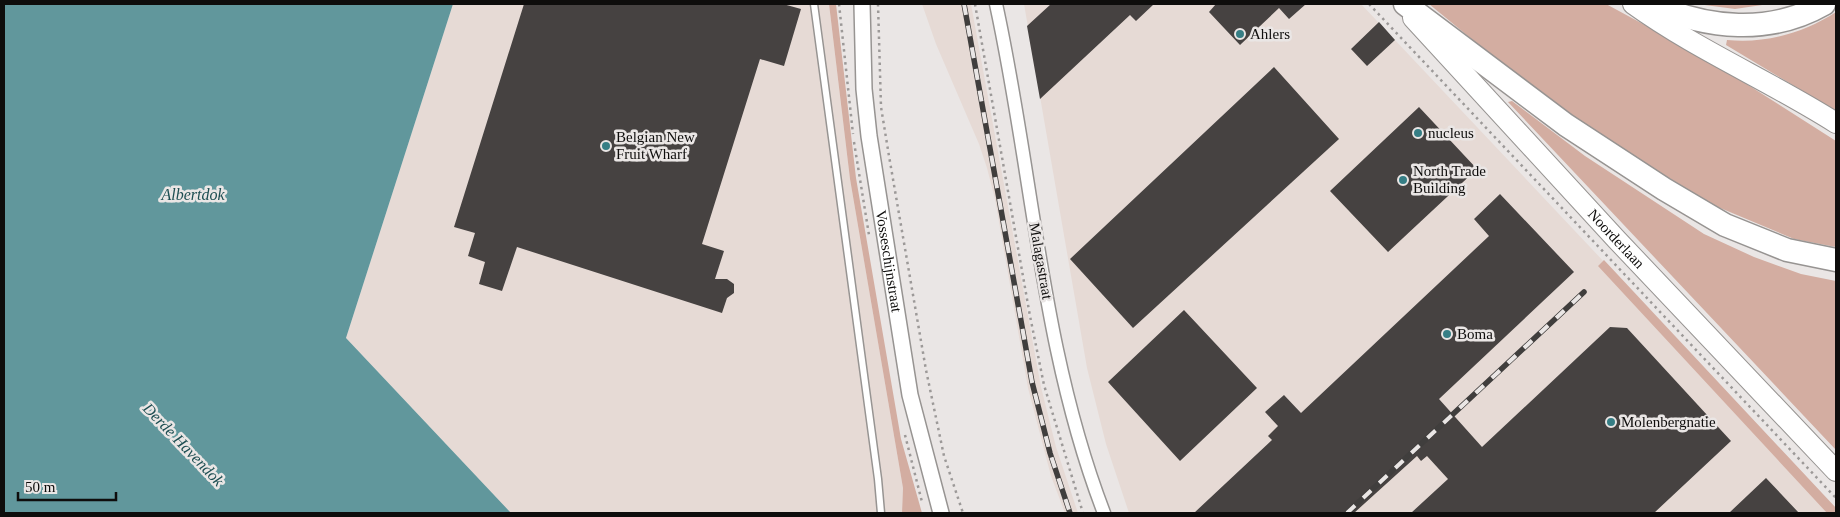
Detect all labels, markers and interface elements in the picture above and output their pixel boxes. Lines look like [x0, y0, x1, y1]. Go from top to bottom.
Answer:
place label: Ahlers [1250, 26, 1290, 42]
marker: Ahlers [1234, 28, 1246, 40]
place label: nucleus [1428, 125, 1474, 141]
marker: nucleus [1412, 127, 1424, 139]
place label: Belgian New Fruit Wharf [616, 129, 695, 162]
marker: Belgian New Fruit Wharf [600, 140, 612, 152]
place label: North Trade Building [1413, 163, 1486, 196]
marker: North Trade Building [1397, 174, 1409, 186]
water label: Albertdok [160, 186, 225, 203]
street label: Noorderlaan [1585, 206, 1648, 272]
street label: Vosseschijnstraat [873, 209, 905, 314]
street label: Malagastraat [1026, 221, 1056, 301]
place label: Boma [1457, 326, 1493, 342]
marker: Boma [1441, 328, 1453, 340]
water label: Derde Havendok [139, 399, 228, 490]
place label: Molenbergnatie [1621, 414, 1716, 430]
marker: Molenbergnatie [1605, 416, 1617, 428]
scale bar [18, 470, 115, 502]
text: 50 m [25, 479, 56, 495]

